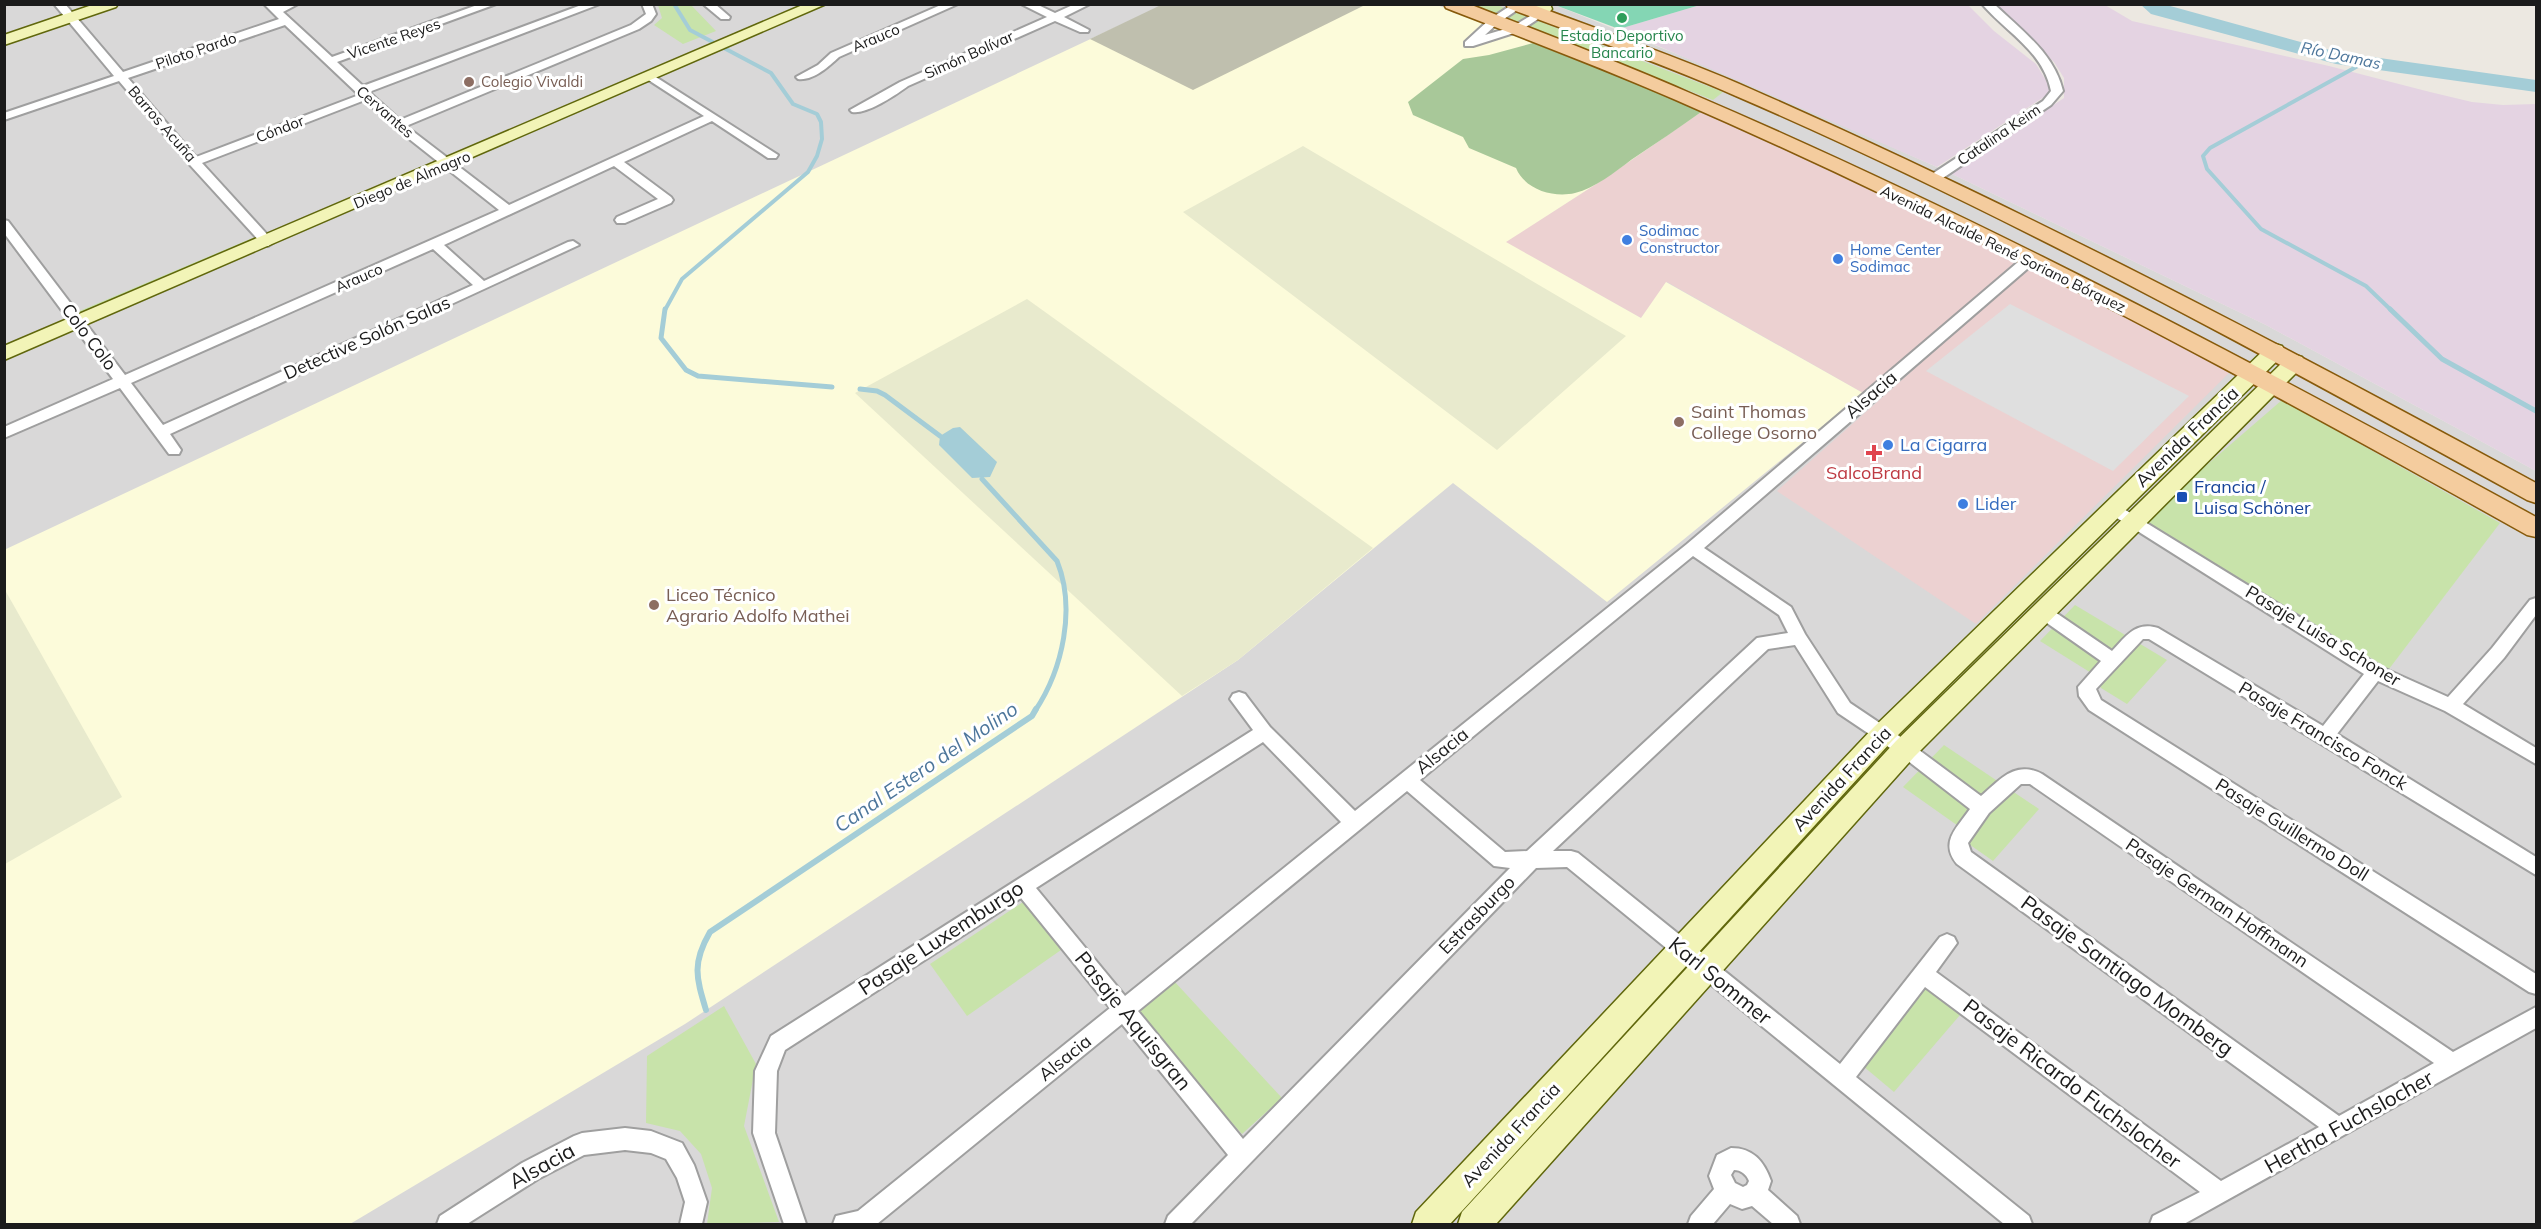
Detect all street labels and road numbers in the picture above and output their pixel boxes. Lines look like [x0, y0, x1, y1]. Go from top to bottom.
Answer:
street label: Vicente Reyes [345, 14, 443, 63]
street label: Arauco [849, 19, 902, 56]
street label: Simón Bolívar [921, 26, 1017, 83]
street label: Piloto Pardo [153, 28, 239, 73]
street label: Cervantes [353, 81, 418, 142]
street label: Barros Acuña [124, 82, 201, 166]
street label: Catalina Keim [1953, 100, 2044, 169]
street label: Cóndor [253, 110, 307, 146]
street label: Diego de Almagro [350, 146, 473, 213]
street label: Avenida Alcalde René Soriano Bórquez [1877, 181, 2129, 317]
street label: Arauco [332, 259, 385, 296]
street label: Detective Solón Salas [280, 290, 454, 385]
street label: Colo Colo [57, 299, 122, 375]
street label: Alsacia [1840, 366, 1901, 423]
street label: Avenida Francia [2130, 382, 2243, 492]
street label: Pasaje Luisa Schoner [2241, 580, 2405, 691]
street label: Pasaje Francisco Fonck [2235, 676, 2412, 795]
street label: Alsacia [1411, 722, 1473, 779]
street label: Avenida Francia [1787, 722, 1896, 836]
street label: Pasaje Guillermo Doll [2211, 773, 2373, 886]
street label: Pasaje German Hoffmann [2122, 833, 2313, 972]
street label: Estrasburgo [1433, 871, 1520, 959]
street label: Pasaje Luxemburgo [853, 874, 1028, 1000]
street label: Pasaje Santiago Momberg [2016, 889, 2239, 1061]
street label: Karl Sommer [1664, 931, 1778, 1030]
street label: Pasaje Aquisgran [1070, 946, 1198, 1095]
street label: Pasaje Ricardo Fuchslocher [1958, 993, 2187, 1174]
street label: Alsacia [1034, 1029, 1096, 1086]
street label: Hertha Fuchslocher [2260, 1064, 2438, 1178]
street label: Avenida Francia [1456, 1078, 1565, 1192]
street label: Alsacia [504, 1136, 579, 1194]

